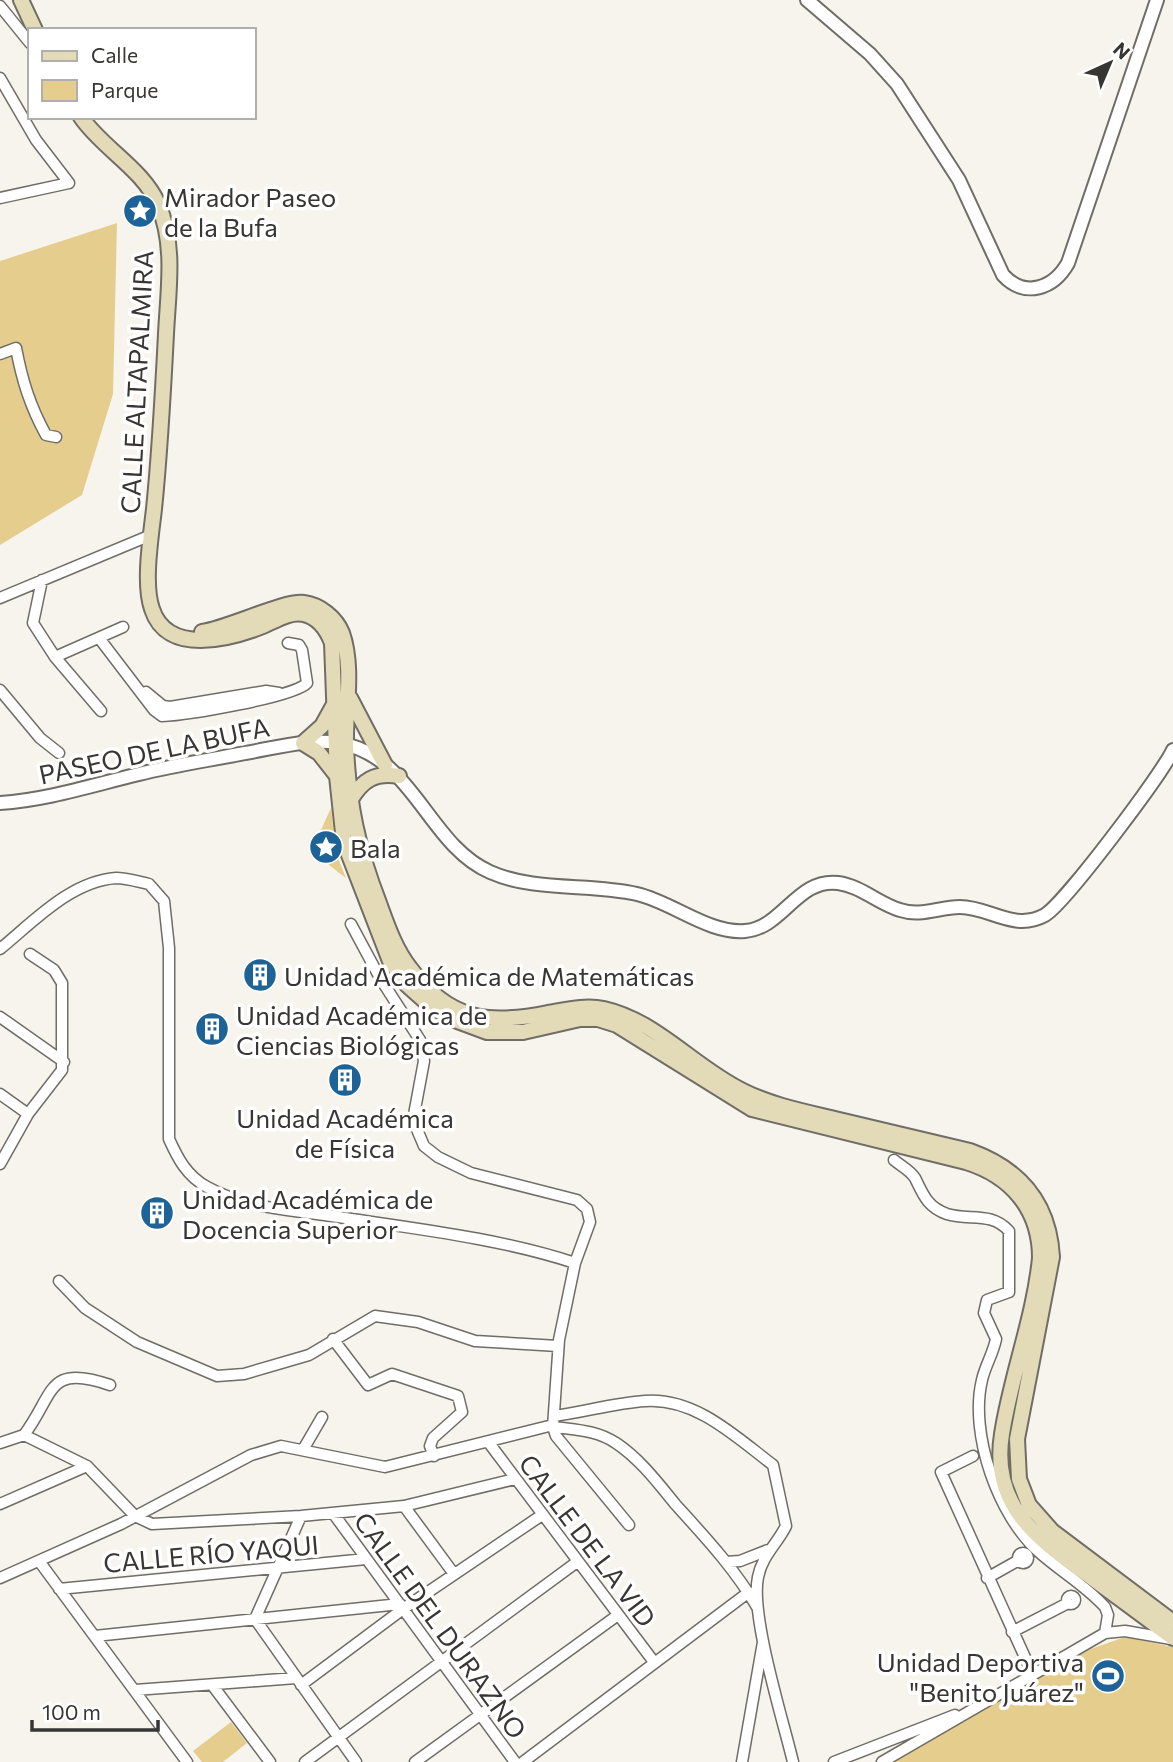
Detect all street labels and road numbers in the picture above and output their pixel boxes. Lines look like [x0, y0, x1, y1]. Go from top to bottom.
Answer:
street label: CALLE ALTAPALMIRA [114, 249, 158, 515]
street label: PASEO DE LA BUFA [36, 710, 272, 790]
street label: CALLE DE LA VID [513, 1448, 663, 1632]
street label: CALLE DEL DURAZNO [348, 1506, 534, 1744]
street label: CALLE RÍO YAQUI [102, 1528, 320, 1578]

